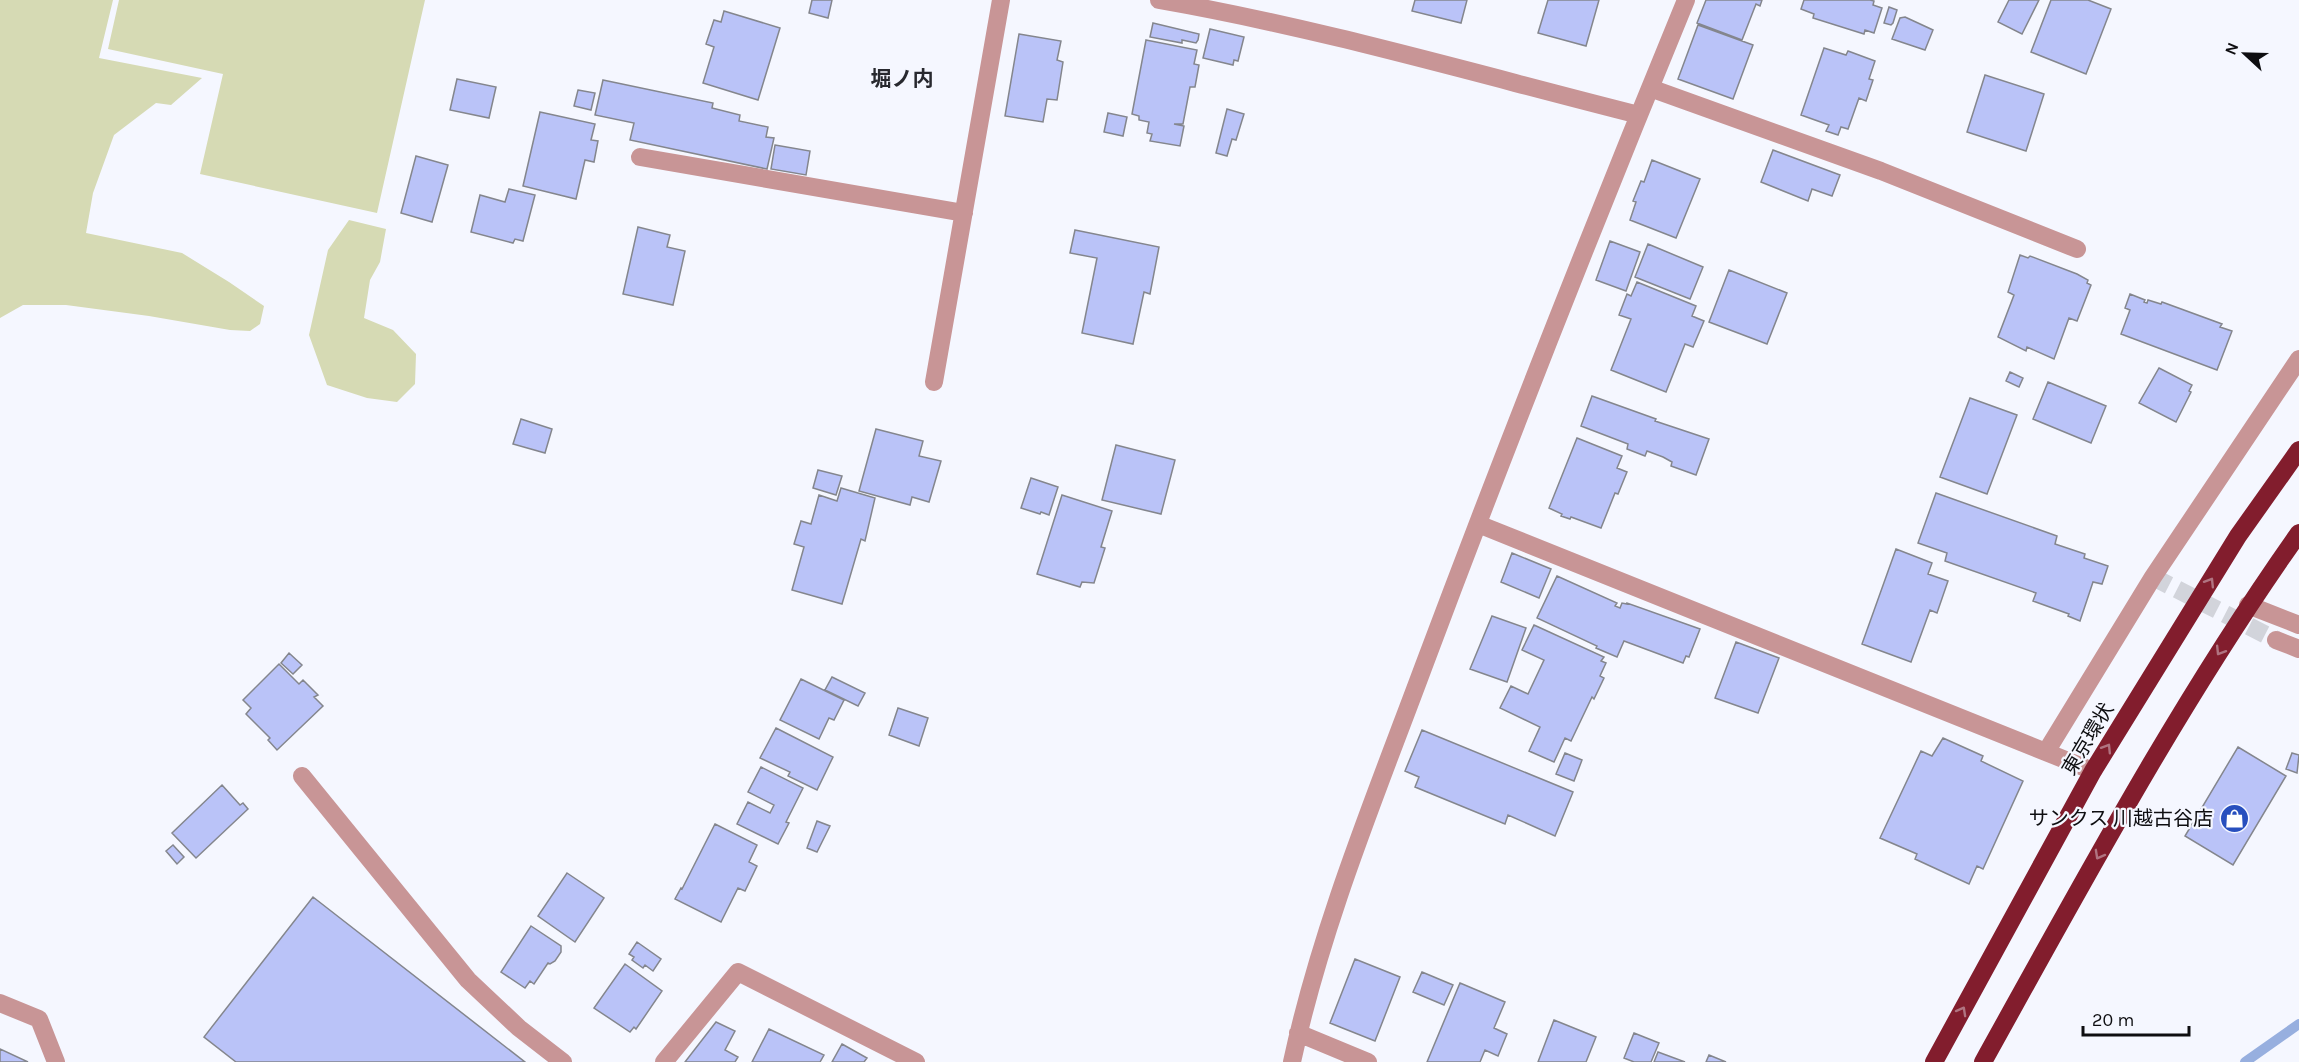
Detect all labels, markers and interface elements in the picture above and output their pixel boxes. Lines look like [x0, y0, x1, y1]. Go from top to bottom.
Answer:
north arrow [2215, 24, 2275, 84]
text: N [2221, 40, 2243, 57]
district label: 堀ノ内 [871, 67, 934, 91]
one-way arrow [2203, 578, 2215, 588]
one-way arrow [2215, 645, 2227, 655]
street label: 東京環状 [2058, 699, 2118, 779]
one-way arrow [2100, 744, 2112, 754]
shop icon: サンクス 川越古谷店 [2218, 802, 2250, 834]
place label: サンクス 川越古谷店 [2029, 807, 2213, 830]
one-way arrow [2095, 849, 2106, 859]
scale bar [2083, 999, 2190, 1037]
one-way arrow [1955, 1006, 1966, 1017]
text: 20 m [2092, 1009, 2134, 1031]

